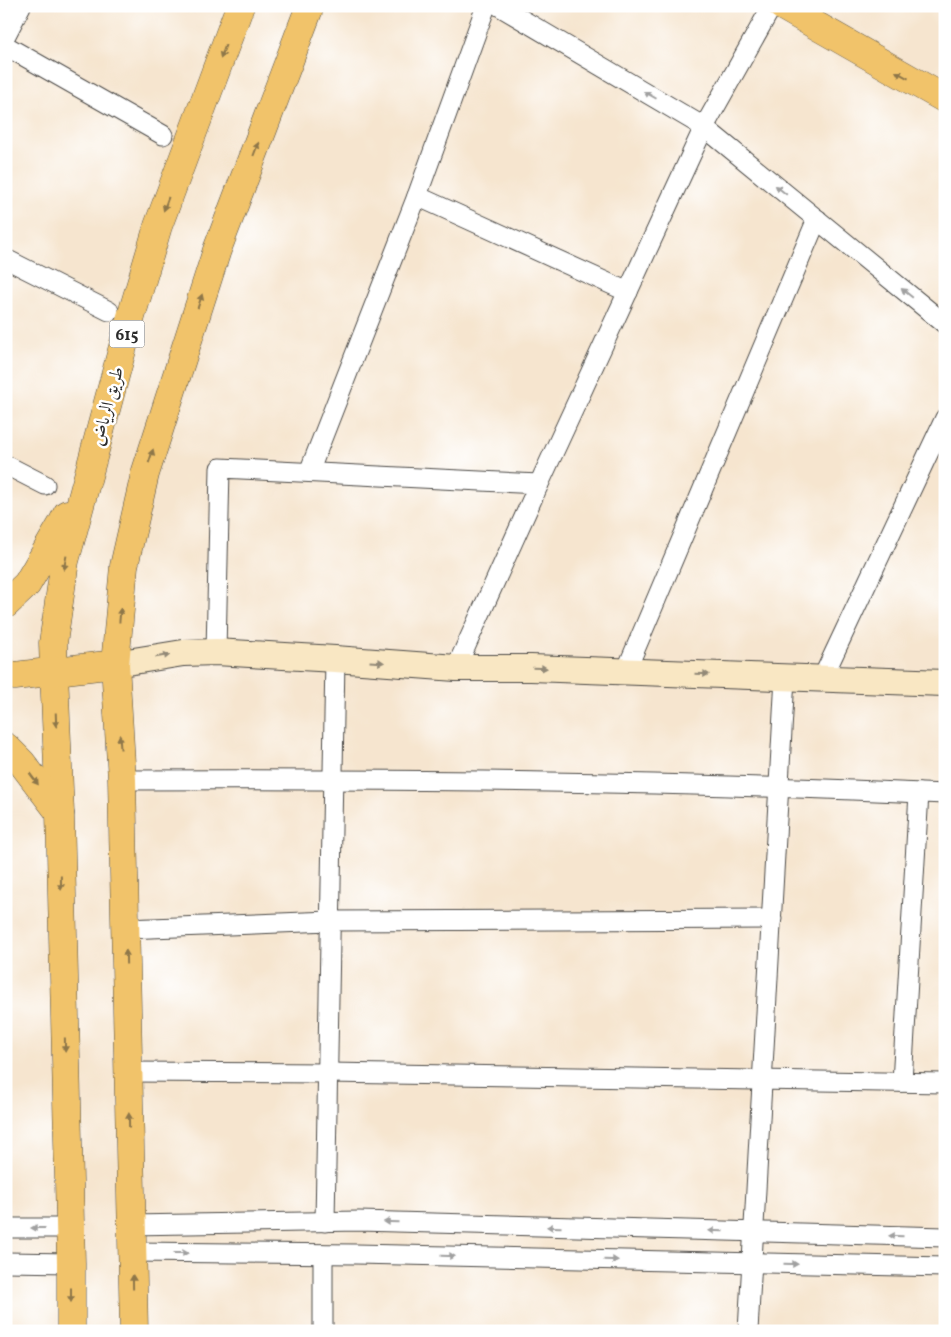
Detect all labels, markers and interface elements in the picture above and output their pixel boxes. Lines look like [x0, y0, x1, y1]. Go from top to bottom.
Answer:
one-way arrow [219, 45, 227, 60]
one-way arrow [896, 71, 909, 80]
one-way arrow [643, 90, 656, 99]
one-way arrow [253, 141, 260, 156]
one-way arrow [775, 184, 788, 195]
one-way arrow [162, 197, 170, 212]
one-way arrow [901, 287, 914, 298]
one-way arrow [197, 294, 205, 309]
road number: 615 [110, 320, 144, 348]
street label: طريق الرياض [86, 364, 131, 449]
one-way arrow [147, 448, 155, 463]
one-way arrow [61, 555, 69, 570]
one-way arrow [116, 607, 124, 623]
one-way arrow [155, 652, 171, 660]
one-way arrow [370, 658, 386, 666]
one-way arrow [532, 664, 548, 672]
one-way arrow [694, 671, 710, 679]
one-way arrow [52, 713, 60, 729]
one-way arrow [115, 734, 123, 750]
one-way arrow [29, 772, 39, 786]
one-way arrow [57, 875, 65, 891]
one-way arrow [122, 949, 130, 965]
one-way arrow [61, 1037, 69, 1053]
one-way arrow [125, 1111, 133, 1127]
one-way arrow [383, 1218, 399, 1226]
one-way arrow [545, 1222, 561, 1230]
one-way arrow [30, 1224, 46, 1232]
one-way arrow [708, 1227, 724, 1235]
one-way arrow [888, 1232, 904, 1240]
one-way arrow [173, 1249, 189, 1257]
one-way arrow [441, 1252, 457, 1260]
one-way arrow [603, 1256, 619, 1264]
one-way arrow [783, 1260, 799, 1268]
one-way arrow [129, 1274, 137, 1290]
one-way arrow [67, 1287, 75, 1303]

